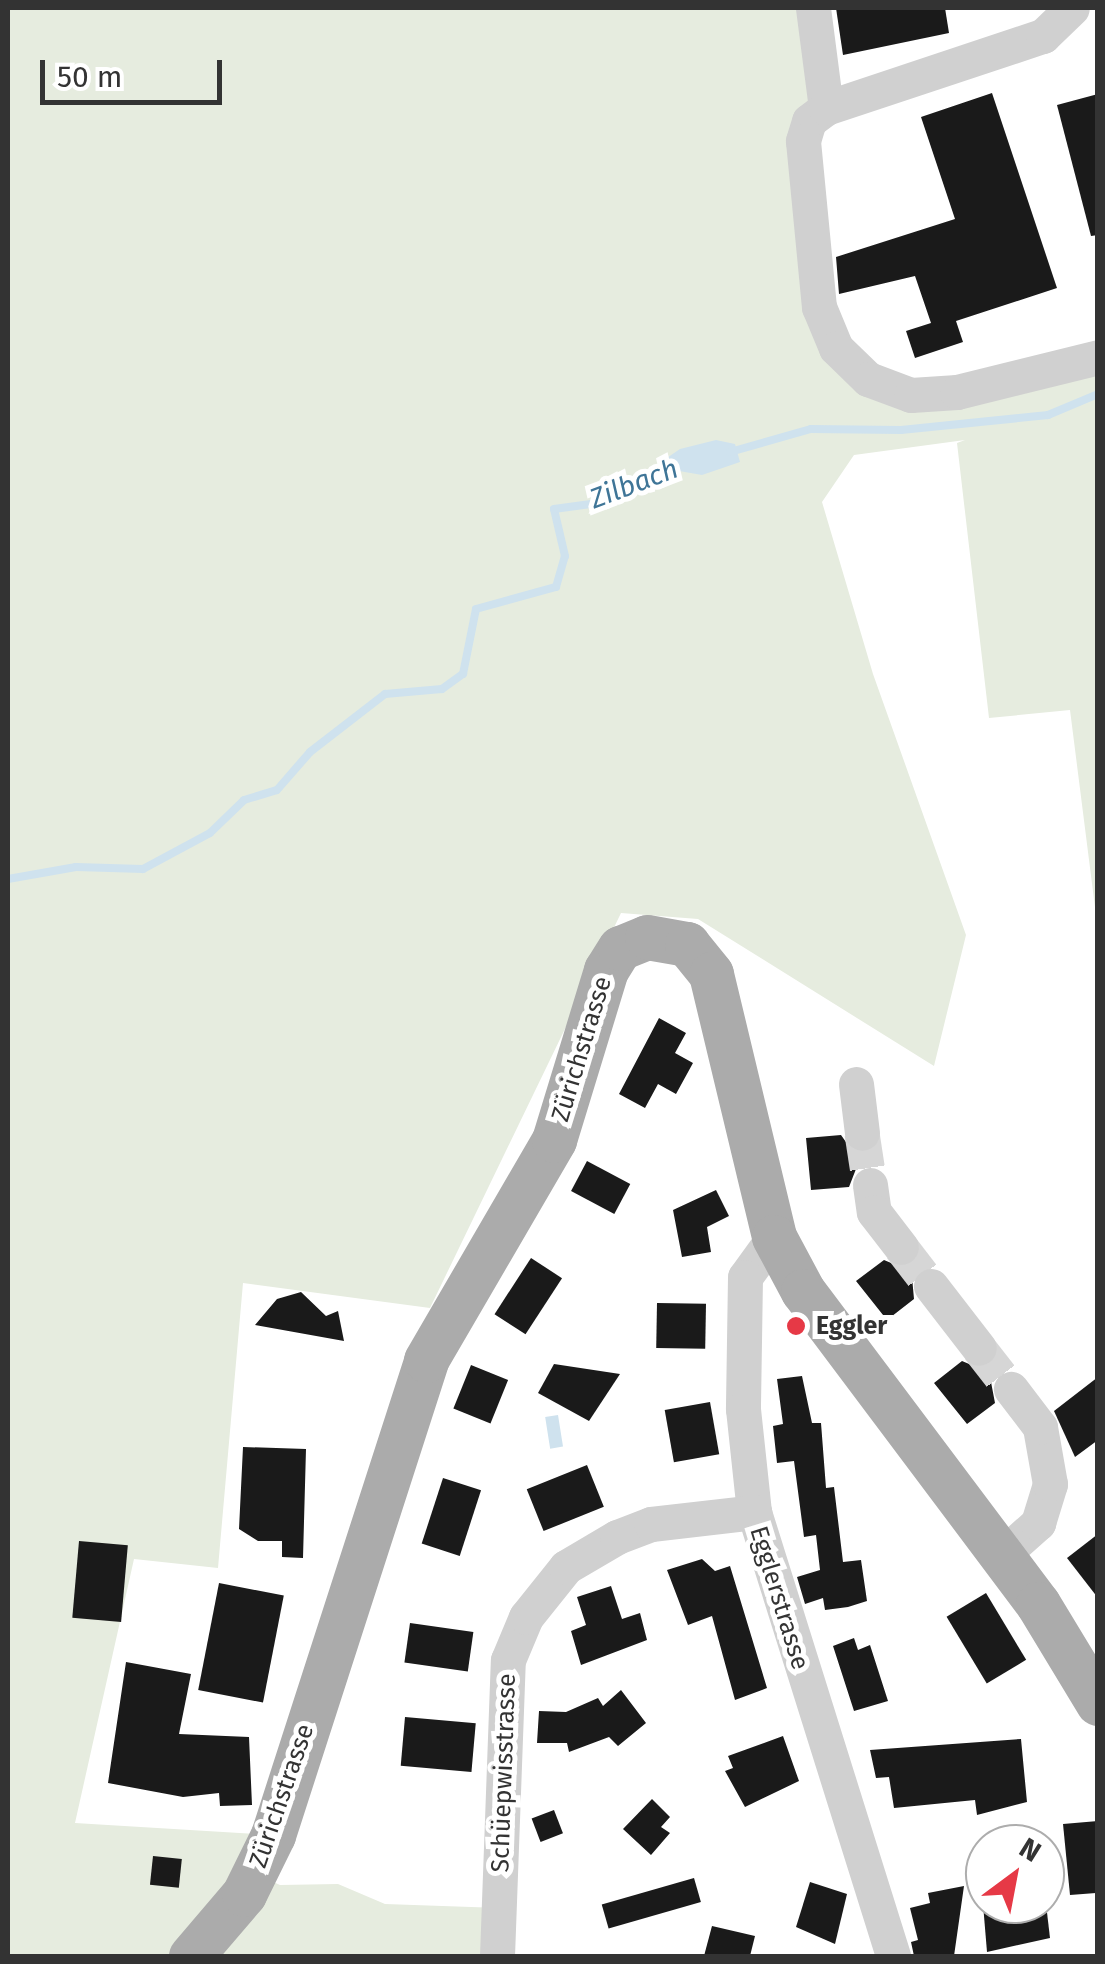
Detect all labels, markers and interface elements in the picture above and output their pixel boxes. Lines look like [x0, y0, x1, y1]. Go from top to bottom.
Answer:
scale bar [45, 40, 228, 102]
text: 50 m [57, 59, 122, 95]
water label: Zilbach [585, 452, 683, 516]
street label: Zürichstrasse [546, 973, 618, 1125]
place label: Eggler [816, 1311, 887, 1341]
marker: Eggler [785, 1315, 807, 1337]
street label: Egglerstrasse [743, 1523, 815, 1673]
street label: Schüepwisstrasse [486, 1673, 522, 1873]
street label: Zürichstrasse [243, 1720, 321, 1872]
north arrow [965, 1824, 1065, 1924]
text: N [1013, 1831, 1047, 1869]

